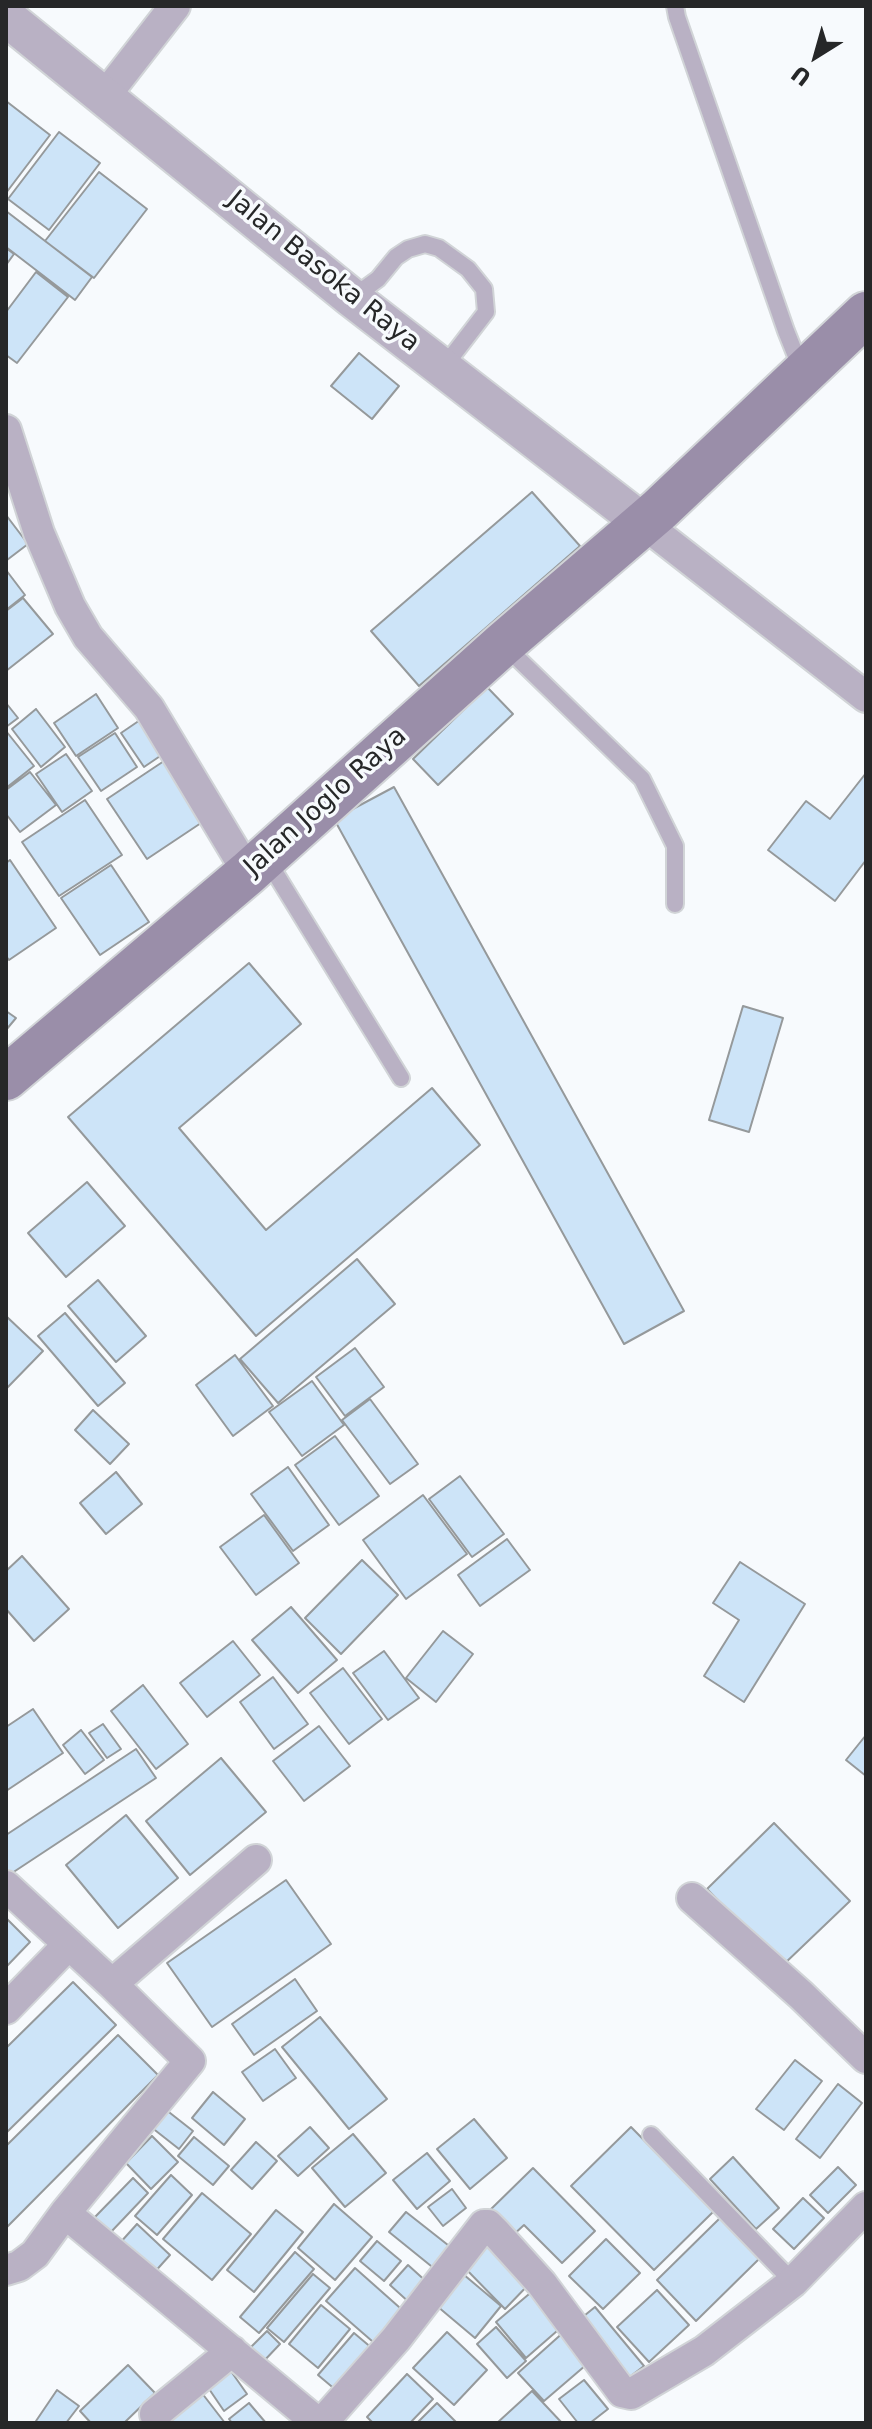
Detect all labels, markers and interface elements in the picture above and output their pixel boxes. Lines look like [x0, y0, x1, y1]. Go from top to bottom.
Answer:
north arrow [776, 16, 856, 96]
text: U [787, 60, 816, 91]
street label: Jalan Basoka Raya [221, 185, 425, 359]
street label: Jalan Joglo Raya [238, 721, 414, 883]

